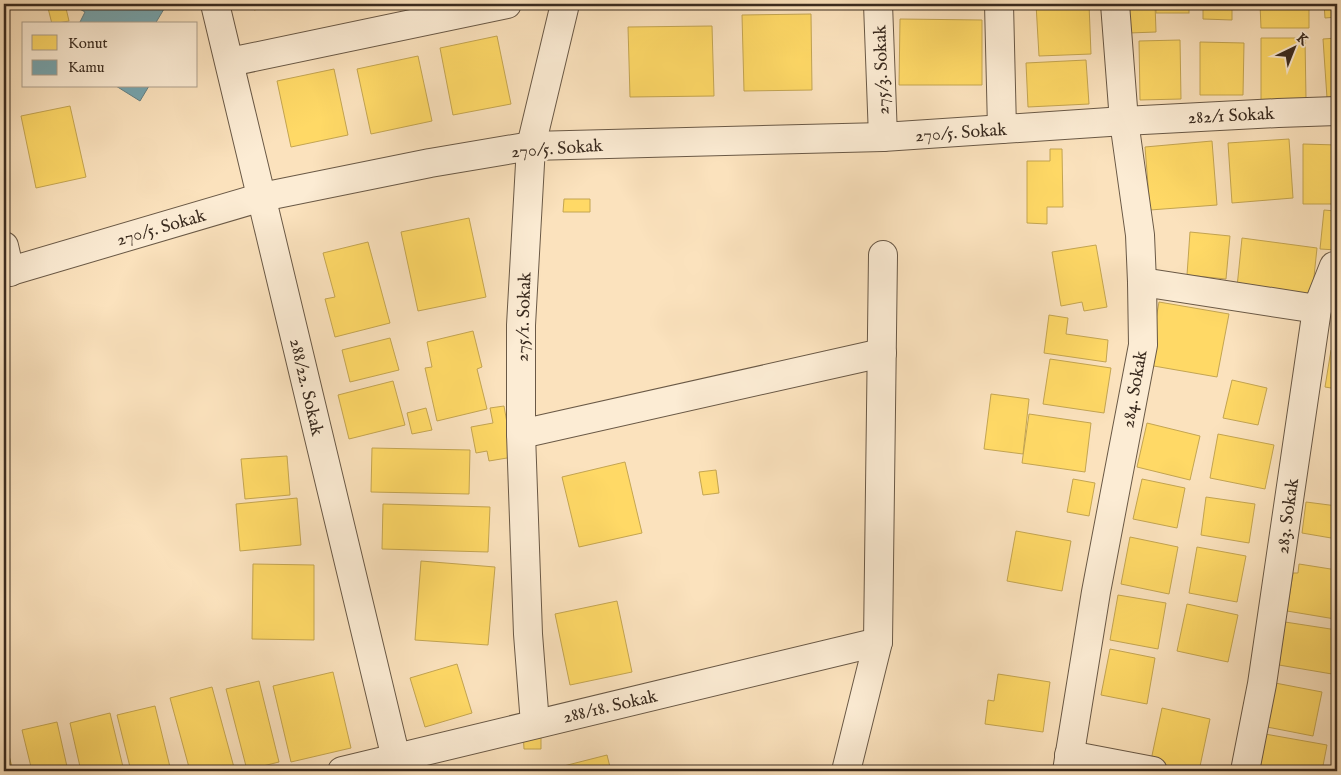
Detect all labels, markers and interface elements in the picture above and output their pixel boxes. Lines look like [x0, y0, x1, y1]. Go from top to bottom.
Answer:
legend [22, 22, 198, 88]
north arrow [1268, 22, 1318, 72]
street label: 275/3. Sokak [869, 24, 896, 115]
text: K [1292, 29, 1313, 50]
text: Konut [68, 34, 108, 53]
text: Kamu [68, 58, 105, 77]
street label: 282/1 Sokak [1187, 103, 1275, 130]
street label: 270/5. Sokak [914, 119, 1008, 148]
street label: 270/5. Sokak [510, 135, 604, 164]
street label: 270/5. Sokak [114, 205, 209, 252]
street label: 275/1. Sokak [511, 271, 538, 362]
street label: 288/22. Sokak [283, 336, 328, 439]
street label: 284. Sokak [1117, 348, 1154, 430]
street label: 283. Sokak [1272, 477, 1305, 555]
street label: 288/18. Sokak [561, 685, 660, 729]

